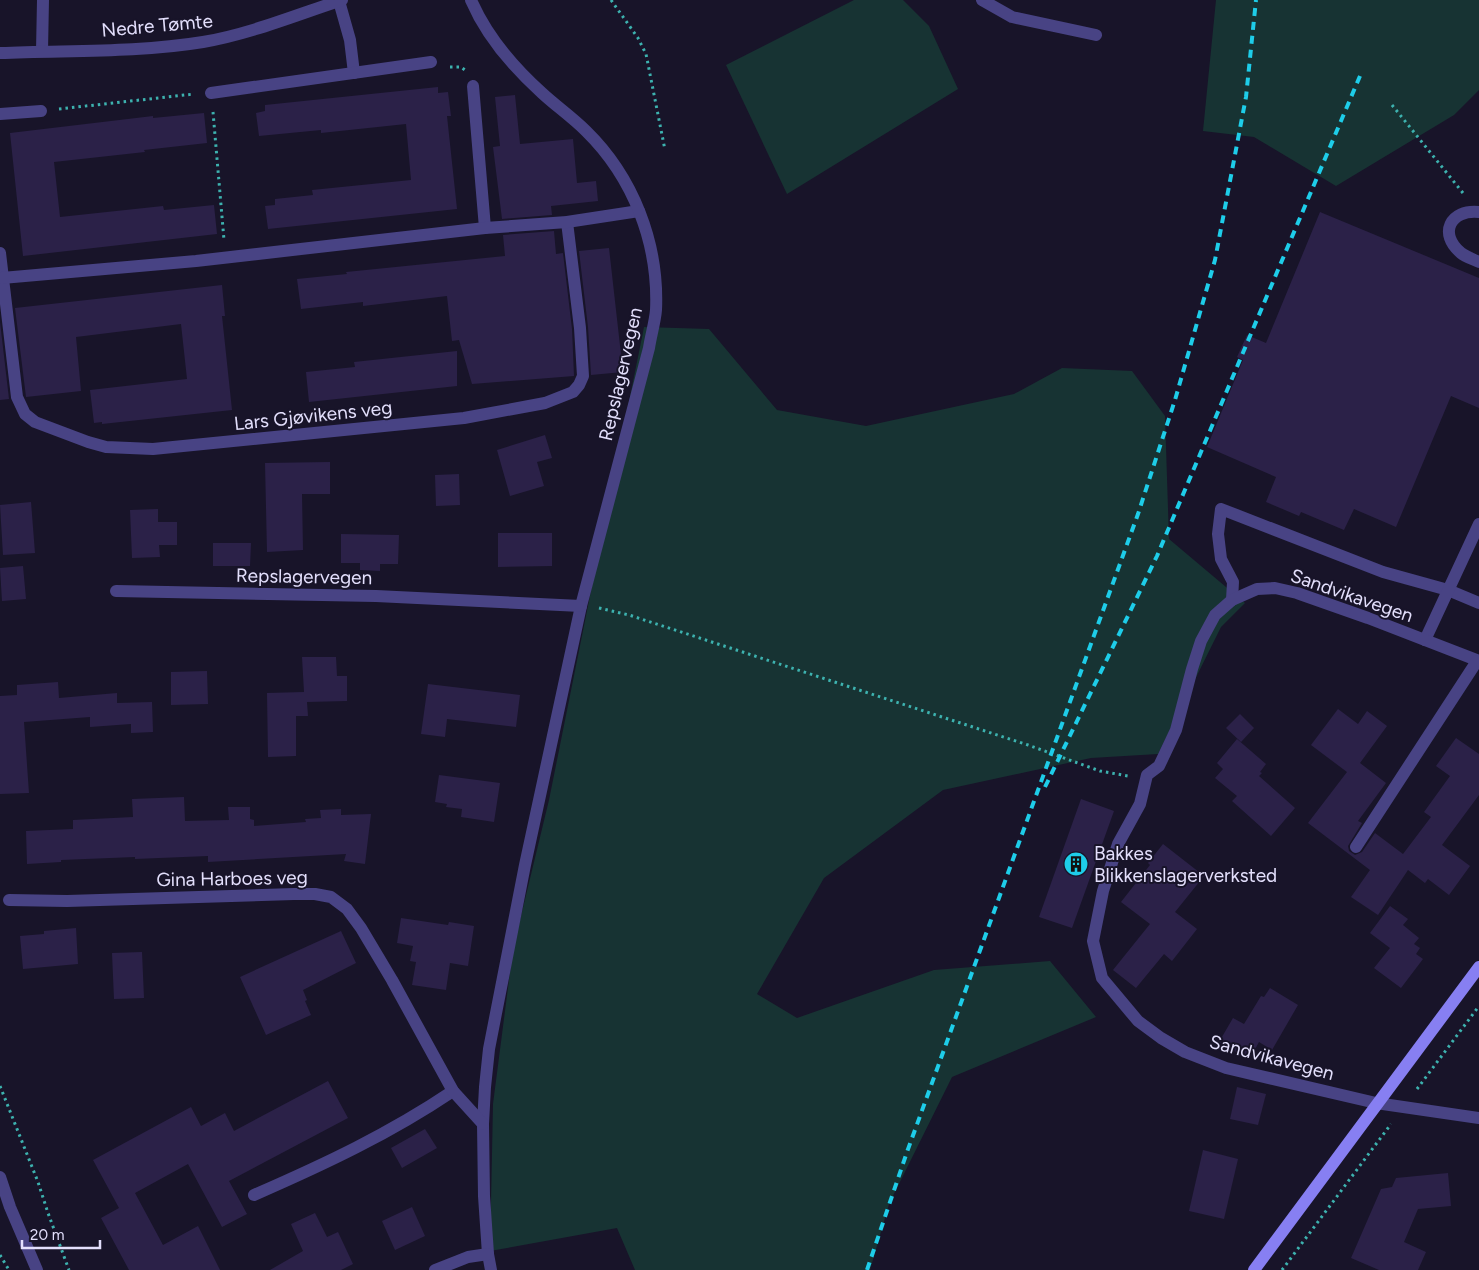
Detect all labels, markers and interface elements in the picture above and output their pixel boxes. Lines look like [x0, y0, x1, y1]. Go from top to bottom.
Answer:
street label: Nedre Tømte [100, 9, 214, 42]
street label: Repslagervegen [594, 305, 647, 443]
street label: Lars Gjøvikens veg [233, 396, 393, 435]
street label: Repslagervegen [236, 564, 372, 589]
street label: Sandvikavegen [1288, 564, 1416, 627]
place label: Bakkes Blikkenslagerverksted [1094, 842, 1277, 887]
building icon: Bakkes Blikkenslagerverksted [1063, 851, 1089, 877]
street label: Gina Harboes veg [156, 866, 308, 891]
street label: Sandvikavegen [1207, 1030, 1337, 1085]
scale bar [22, 1218, 100, 1250]
text: 20 m [30, 1226, 64, 1244]

